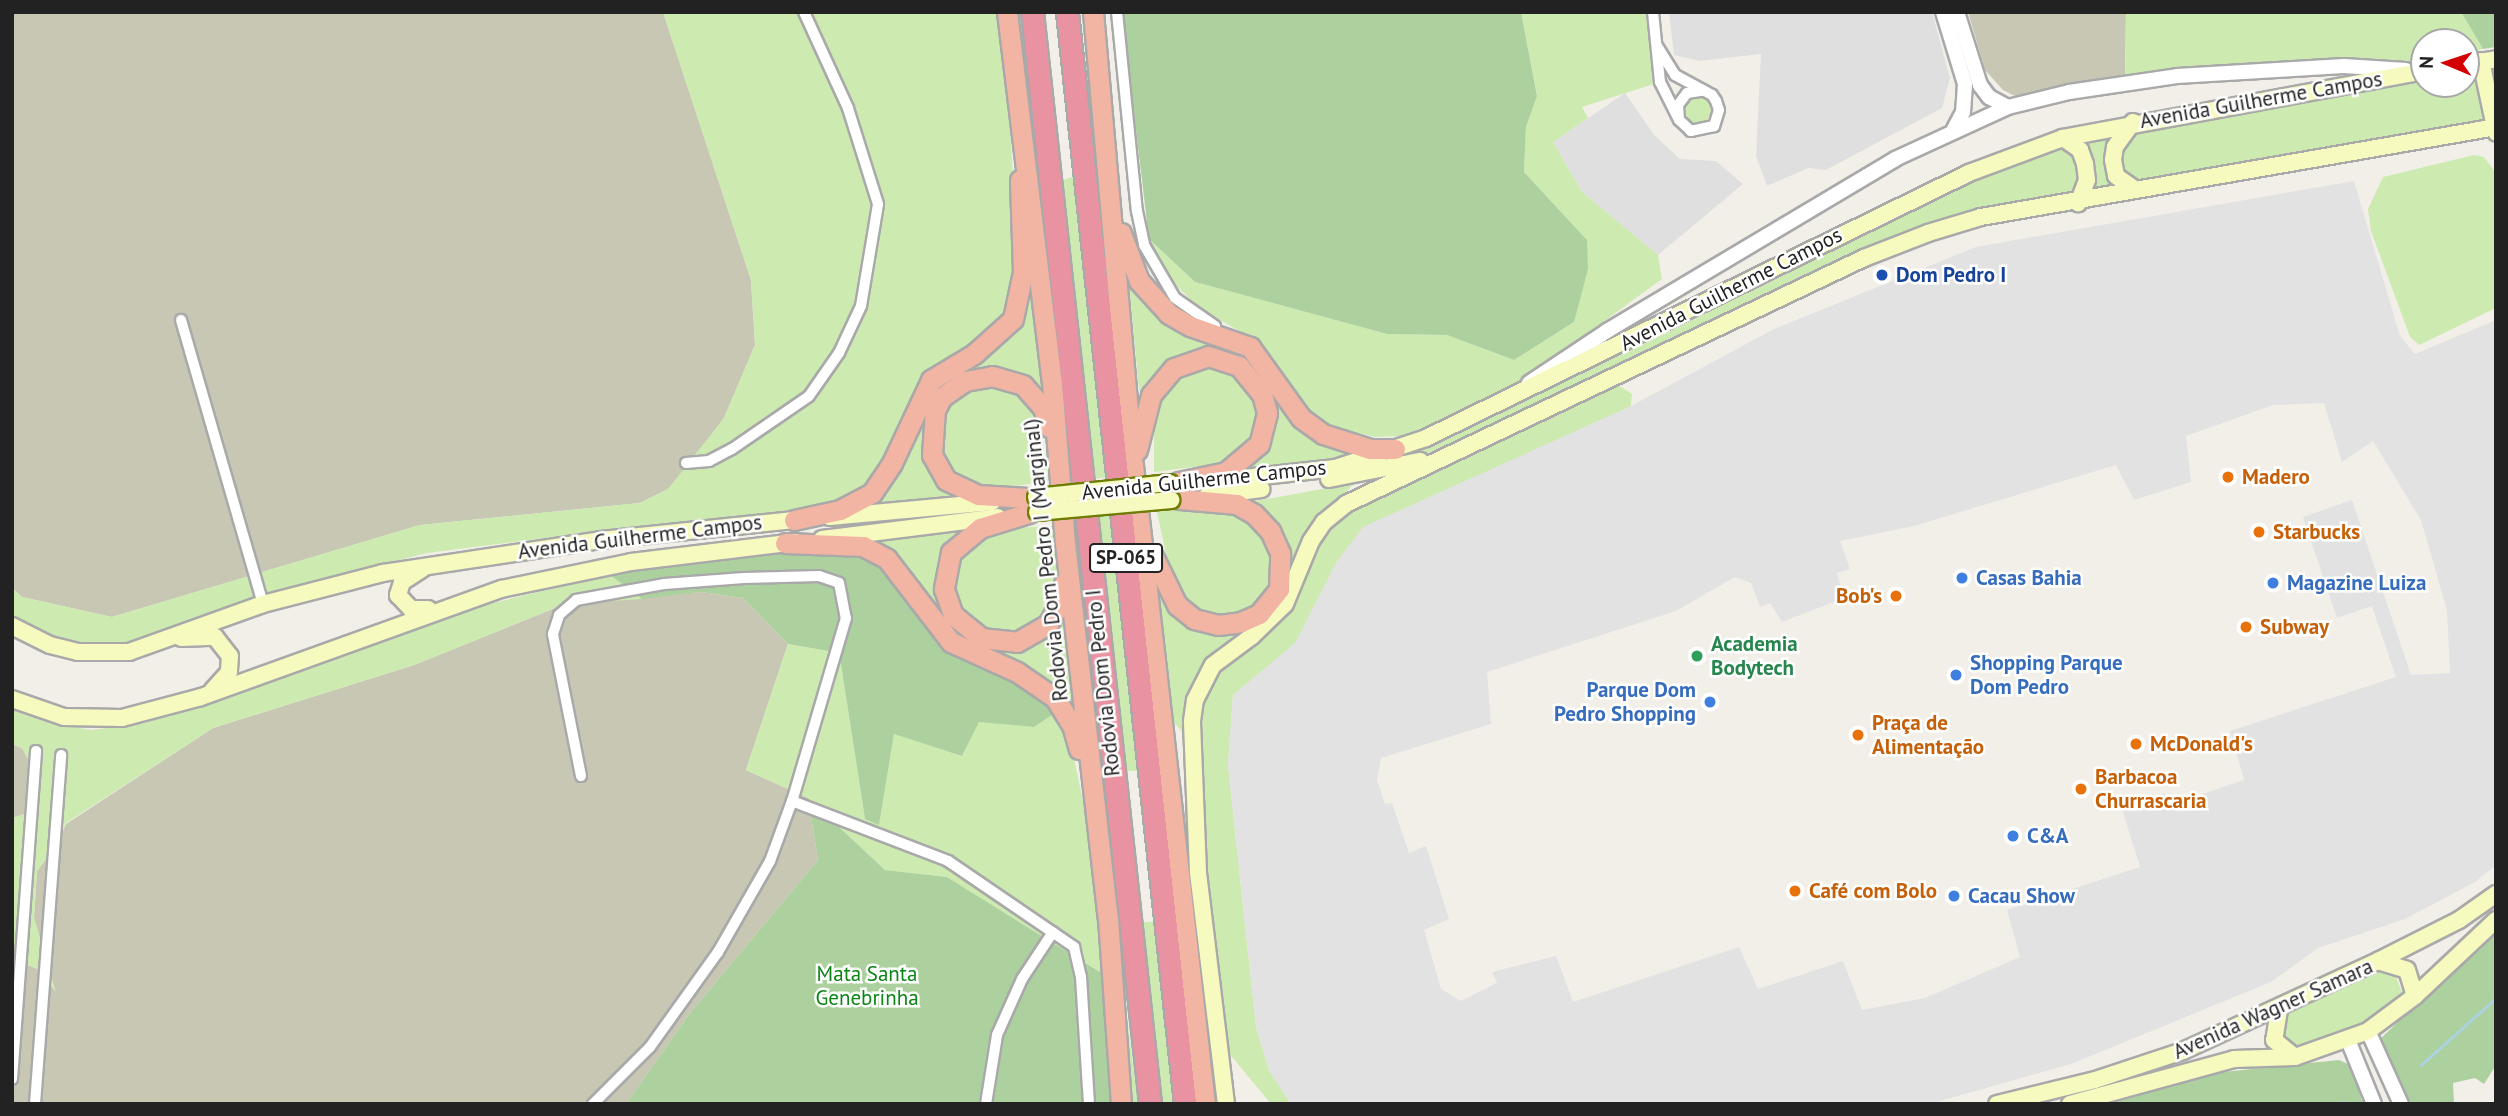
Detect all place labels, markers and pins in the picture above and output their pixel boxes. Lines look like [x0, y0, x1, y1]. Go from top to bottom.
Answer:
place label: Dom Pedro I [1896, 262, 2006, 288]
marker: Dom Pedro I [1874, 267, 1890, 283]
place label: Madero [2242, 464, 2310, 490]
marker: Madero [2220, 469, 2236, 485]
place label: Starbucks [2273, 519, 2360, 545]
marker: Starbucks [2251, 524, 2267, 540]
place label: Casas Bahia [1976, 565, 2082, 591]
marker: Casas Bahia [1954, 570, 1970, 586]
place label: Magazine Luiza [2287, 570, 2426, 596]
marker: Magazine Luiza [2265, 575, 2281, 591]
place label: Bob's [1836, 583, 1882, 609]
marker: Bob's [1888, 588, 1904, 604]
place label: Subway [2260, 614, 2329, 640]
marker: Subway [2238, 619, 2254, 635]
place label: Academia Bodytech [1711, 631, 1798, 681]
marker: Academia Bodytech [1689, 648, 1705, 664]
place label: Shopping Parque Dom Pedro [1970, 650, 2123, 700]
marker: Shopping Parque Dom Pedro [1948, 667, 1964, 683]
place label: Parque Dom Pedro Shopping [1554, 677, 1696, 727]
marker: Parque Dom Pedro Shopping [1702, 694, 1718, 710]
place label: Praça de Alimentação [1872, 710, 1984, 760]
marker: Praça de Alimentação [1850, 727, 1866, 743]
place label: McDonald's [2150, 731, 2253, 757]
marker: McDonald's [2128, 736, 2144, 752]
place label: Barbacoa Churrascaria [2095, 764, 2206, 814]
marker: Barbacoa Churrascaria [2073, 781, 2089, 797]
place label: C&A [2027, 823, 2069, 849]
marker: C&A [2005, 828, 2021, 844]
place label: Café com Bolo [1809, 878, 1937, 904]
marker: Café com Bolo [1787, 883, 1803, 899]
place label: Cacau Show [1968, 883, 2075, 909]
marker: Cacau Show [1946, 888, 1962, 904]

